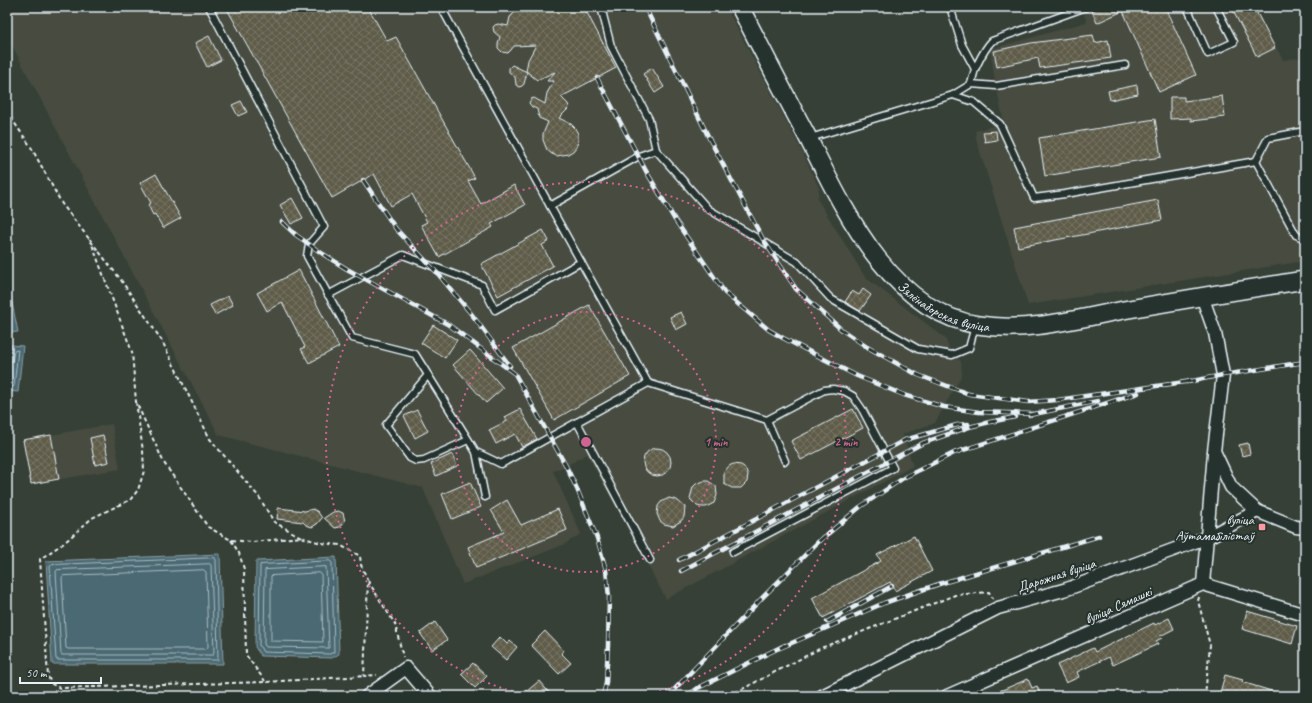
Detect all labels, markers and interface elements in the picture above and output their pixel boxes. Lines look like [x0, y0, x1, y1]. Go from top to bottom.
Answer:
street label: Зялёнаборская вуліца [894, 278, 991, 335]
text: 1 min [705, 434, 728, 450]
text: 2 min [835, 434, 858, 450]
centre of rings [579, 435, 593, 449]
place label: вуліца Аўтамабілістаў [1176, 511, 1255, 544]
marker: вуліца Аўтамабілістаў [1257, 522, 1267, 532]
street label: Дарожная вуліца [1015, 555, 1098, 596]
street label: вуліца Сямашкі [1082, 582, 1156, 628]
scale bar [20, 659, 101, 685]
text: 50 m [26, 665, 48, 681]

